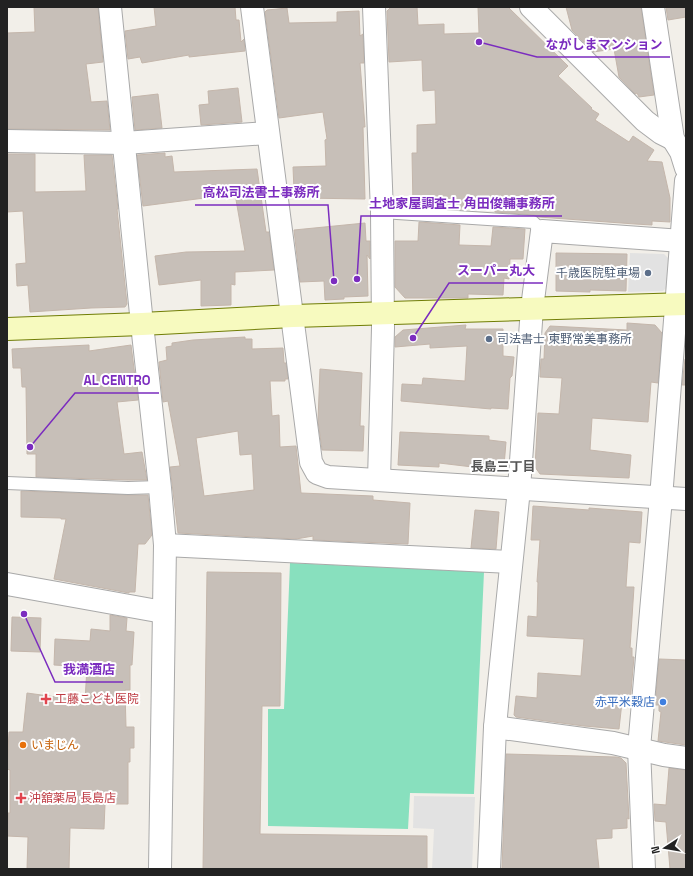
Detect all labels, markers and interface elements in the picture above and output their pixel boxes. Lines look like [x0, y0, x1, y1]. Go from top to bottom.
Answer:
callout: ながしまマンション [537, 32, 670, 57]
text: ながしまマンション [545, 36, 663, 53]
callout: 高松司法書士事務所 [195, 180, 328, 205]
text: 高松司法書士事務所 [202, 184, 320, 201]
callout: 土地家屋調査士 角田俊輔事務所 [361, 191, 562, 216]
text: 土地家屋調査士 角田俊輔事務所 [369, 195, 555, 212]
callout: スーパー丸大 [449, 258, 543, 283]
text: スーパー丸大 [457, 262, 535, 279]
place label: 千歳医院駐車場 [556, 265, 640, 281]
marker: 千歳医院駐車場 [643, 268, 653, 278]
place label: 司法書士 東野常美事務所 [497, 331, 632, 347]
marker: 司法書士 東野常美事務所 [484, 334, 494, 344]
callout: AL CENTRO [75, 368, 159, 393]
text: AL CENTRO [83, 372, 151, 389]
district label: 長島三丁目 [470, 458, 536, 475]
callout: 我満酒店 [55, 657, 123, 682]
text: 我満酒店 [63, 661, 115, 678]
place label: 工藤こども医院 [55, 691, 139, 707]
marker: 工藤こども医院 [40, 693, 52, 705]
place label: 赤平米穀店 [595, 694, 655, 710]
marker: 赤平米穀店 [658, 697, 668, 707]
place label: いまじん [31, 737, 79, 753]
marker: いまじん [18, 740, 28, 750]
place label: 沖舘薬局 長島店 [29, 790, 116, 806]
marker: 沖舘薬局 長島店 [16, 793, 26, 803]
north arrow [645, 828, 685, 868]
text: N [648, 845, 663, 855]

